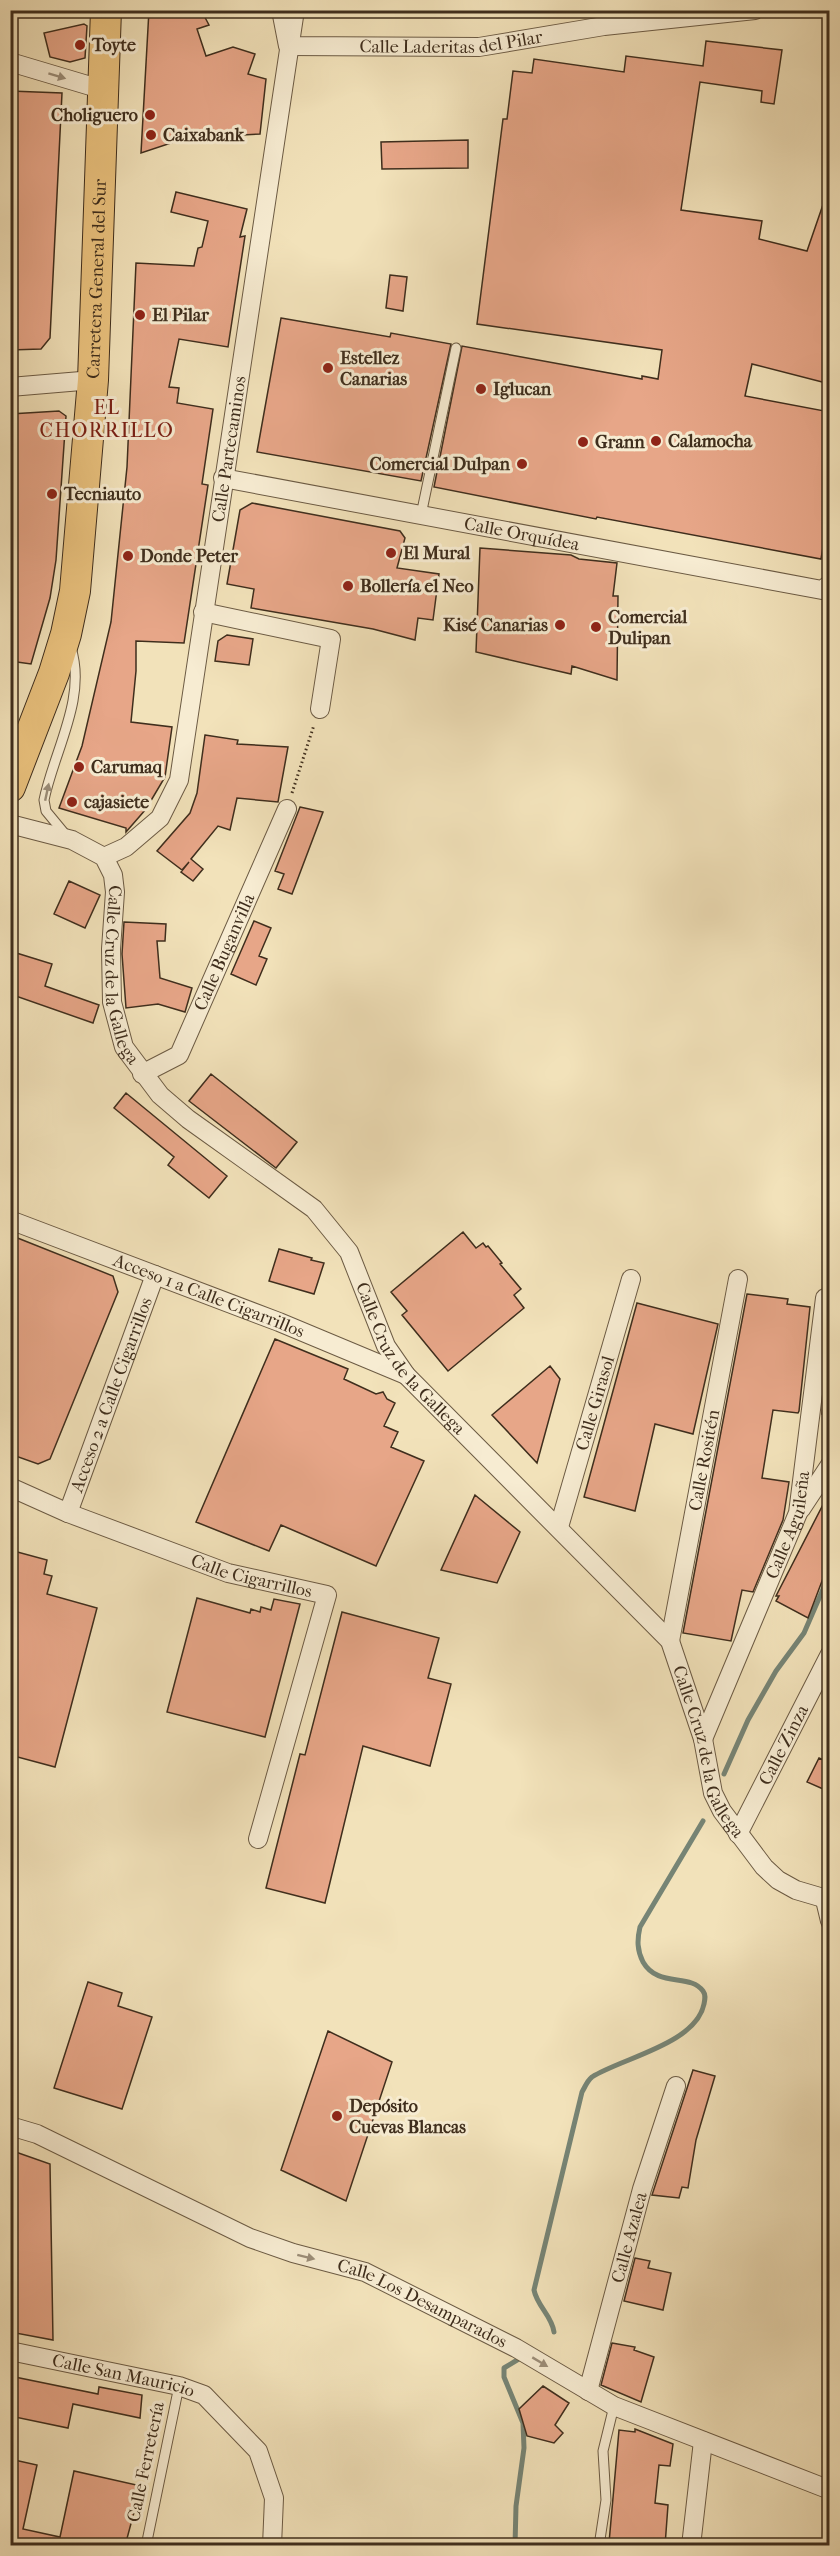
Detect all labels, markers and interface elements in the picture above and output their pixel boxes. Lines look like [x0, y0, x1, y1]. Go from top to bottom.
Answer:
street label: Calle Laderitas del Pilar [359, 26, 544, 57]
place label: Toyte [91, 35, 136, 56]
marker: Toyte [73, 38, 87, 52]
one-way arrow [48, 72, 66, 81]
place label: Choliguero [51, 105, 138, 126]
marker: Choliguero [143, 108, 157, 122]
place label: Caixabank [163, 125, 245, 146]
marker: Caixabank [144, 128, 158, 142]
street label: Carretera General del Sur [83, 178, 111, 379]
place label: El Pilar [152, 305, 209, 326]
marker: El Pilar [133, 308, 147, 322]
place label: Estellez Canarias [340, 348, 408, 390]
marker: Estellez Canarias [321, 361, 335, 375]
street label: Calle Partecaminos [207, 374, 250, 524]
place label: Iglucan [493, 379, 552, 400]
marker: Iglucan [474, 382, 488, 396]
district label: EL CHORRILLO [40, 396, 174, 442]
place label: Calamocha [668, 431, 753, 452]
place label: Grann [595, 432, 645, 453]
marker: Calamocha [649, 434, 663, 448]
marker: Grann [576, 435, 590, 449]
place label: Comercial Dulpan [370, 454, 511, 475]
marker: Comercial Dulpan [515, 457, 529, 471]
place label: Tecniauto [63, 484, 141, 505]
marker: Tecniauto [45, 487, 59, 501]
street label: Calle Orquídea [463, 513, 582, 555]
place label: El Mural [403, 543, 471, 564]
place label: Donde Peter [140, 546, 238, 567]
marker: El Mural [384, 546, 398, 560]
marker: Donde Peter [121, 549, 135, 563]
place label: Bollería el Neo [360, 576, 474, 597]
marker: Bollería el Neo [341, 579, 355, 593]
place label: Comercial Dulipan [608, 607, 688, 649]
place label: Kisé Canarias [443, 615, 548, 636]
marker: Kisé Canarias [553, 618, 567, 632]
marker: Comercial Dulipan [589, 620, 603, 634]
place label: Carumaq [91, 757, 163, 778]
marker: Carumaq [72, 760, 86, 774]
one-way arrow [42, 783, 52, 801]
place label: cajasiete [84, 792, 149, 813]
marker: cajasiete [65, 795, 79, 809]
street label: Calle Cruz de la Gallega [100, 884, 144, 1069]
street label: Calle Buganvilla [189, 890, 259, 1014]
street label: Acceso 1 a Calle Cigarrillos [110, 1249, 308, 1342]
street label: Calle Cruz de la Gallega [351, 1279, 470, 1439]
street label: Acceso 2 a Calle Cigarrillos [66, 1294, 157, 1496]
street label: Calle Girasol [571, 1353, 619, 1453]
street label: Calle Rositén [684, 1407, 724, 1513]
street label: Calle Aguileña [761, 1469, 814, 1582]
street label: Calle Cigarrillos [188, 1550, 314, 1602]
street label: Calle Cruz de la Gallega [668, 1663, 749, 1842]
street label: Calle Zinza [754, 1701, 813, 1789]
place label: Depósito Cuevas Blancas [349, 2096, 466, 2138]
marker: Depósito Cuevas Blancas [330, 2109, 344, 2123]
street label: Calle Azalea [607, 2189, 651, 2285]
one-way arrow [297, 2252, 315, 2262]
street label: Calle Los Desamparados [335, 2255, 511, 2352]
street label: Calle San Mauricio [50, 2350, 198, 2401]
one-way arrow [532, 2357, 548, 2368]
street label: Calle Ferretería [123, 2399, 169, 2524]

